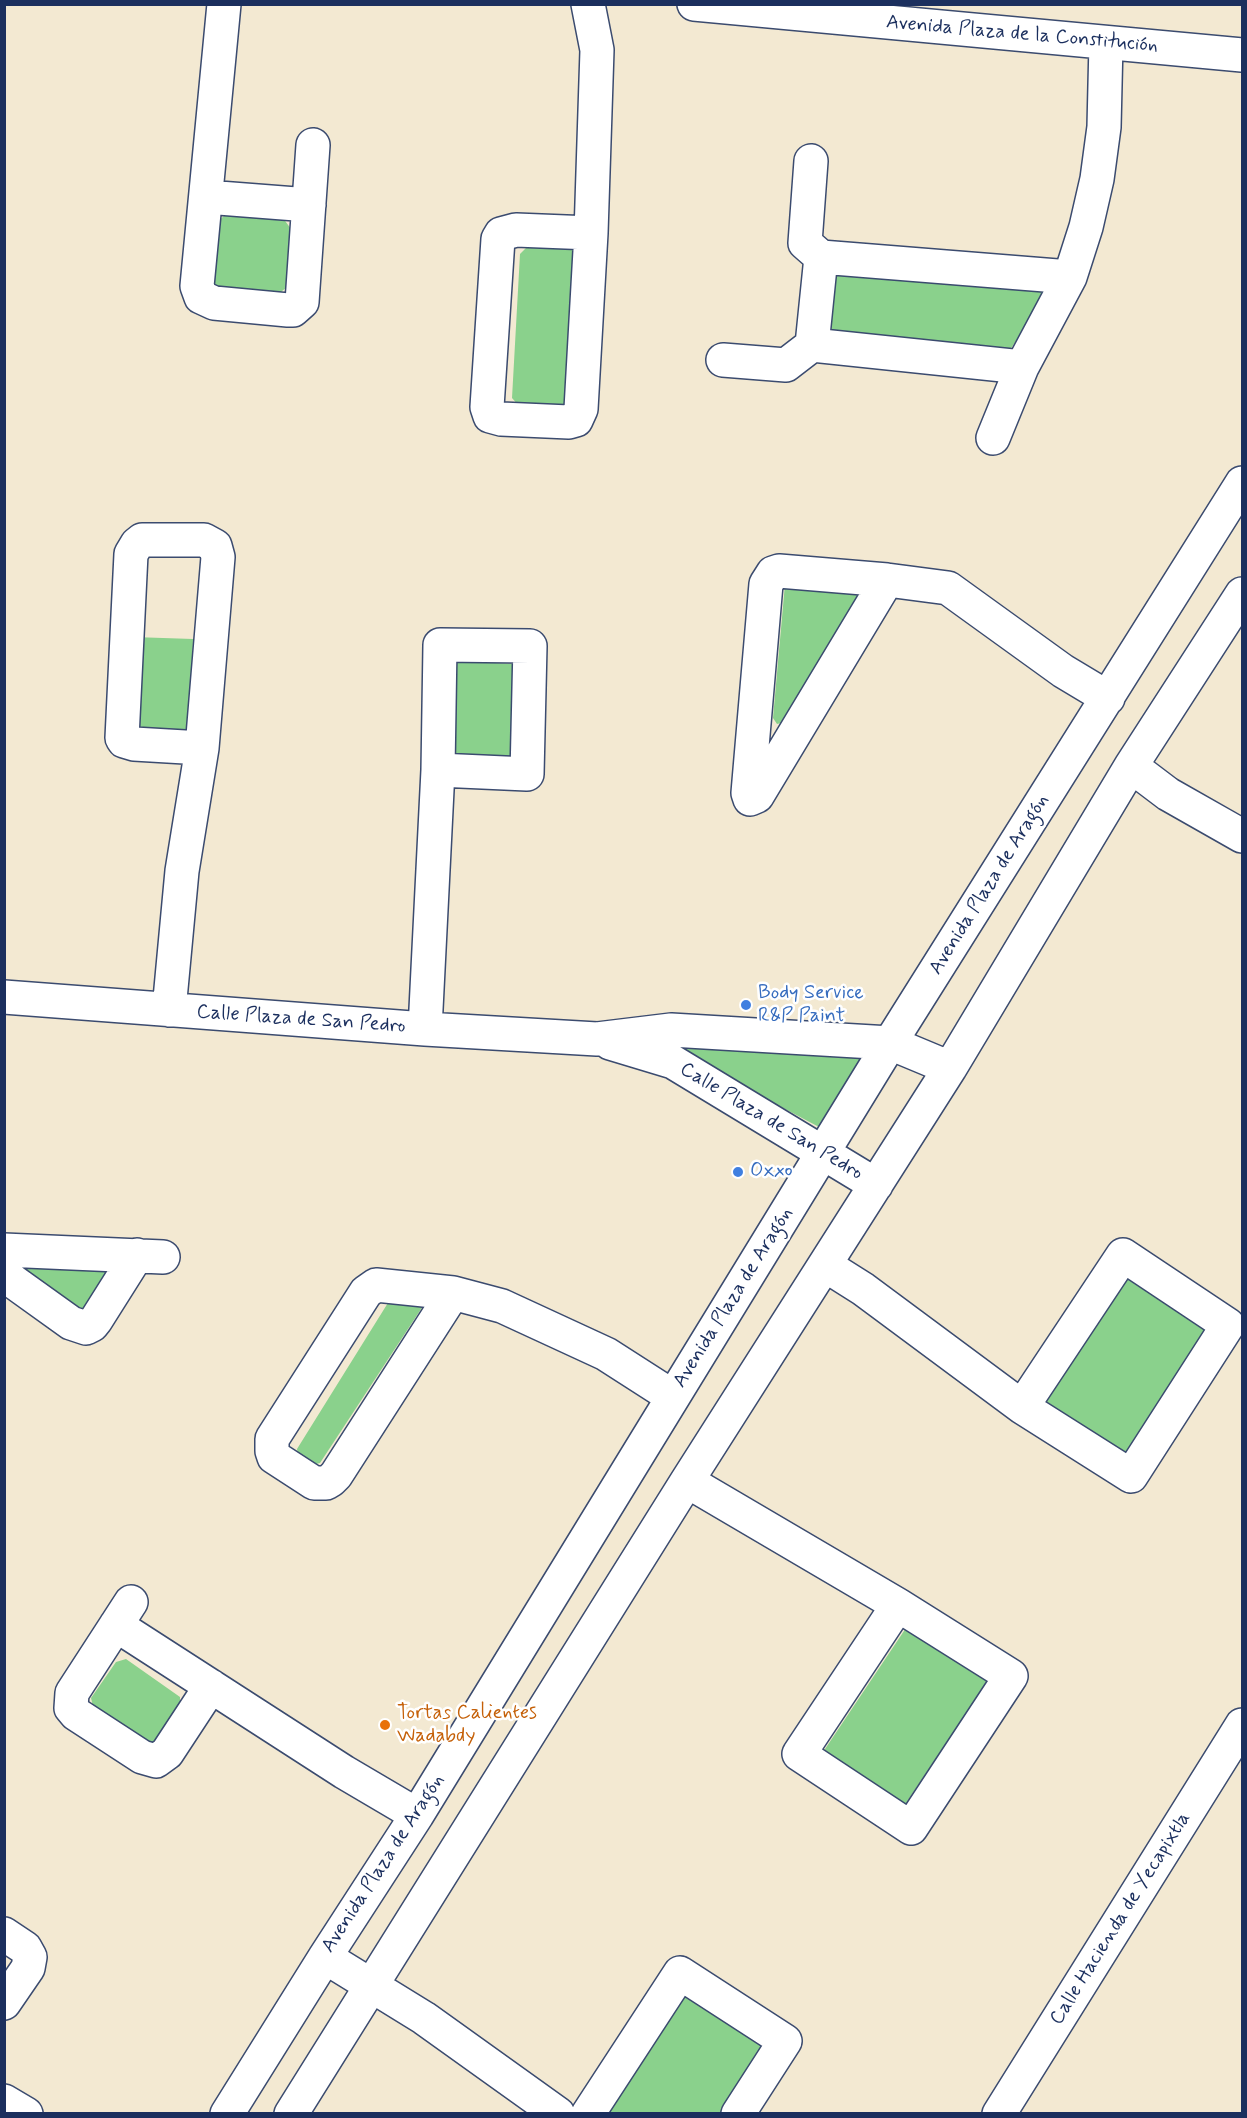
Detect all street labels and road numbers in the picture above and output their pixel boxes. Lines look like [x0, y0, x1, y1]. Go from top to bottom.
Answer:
street label: Avenida Plaza de la Constitución [885, 11, 1159, 59]
street label: Avenida Plaza de Aragón [925, 790, 1055, 980]
street label: Calle Plaza de San Pedro [196, 1001, 406, 1039]
street label: Calle Plaza de San Pedro [675, 1058, 867, 1186]
street label: Avenida Plaza de Aragón [669, 1203, 799, 1393]
street label: Avenida Plaza de Aragón [317, 1770, 451, 1958]
street label: Calle Hacienda de Yecapixtla [1046, 1808, 1196, 2030]

